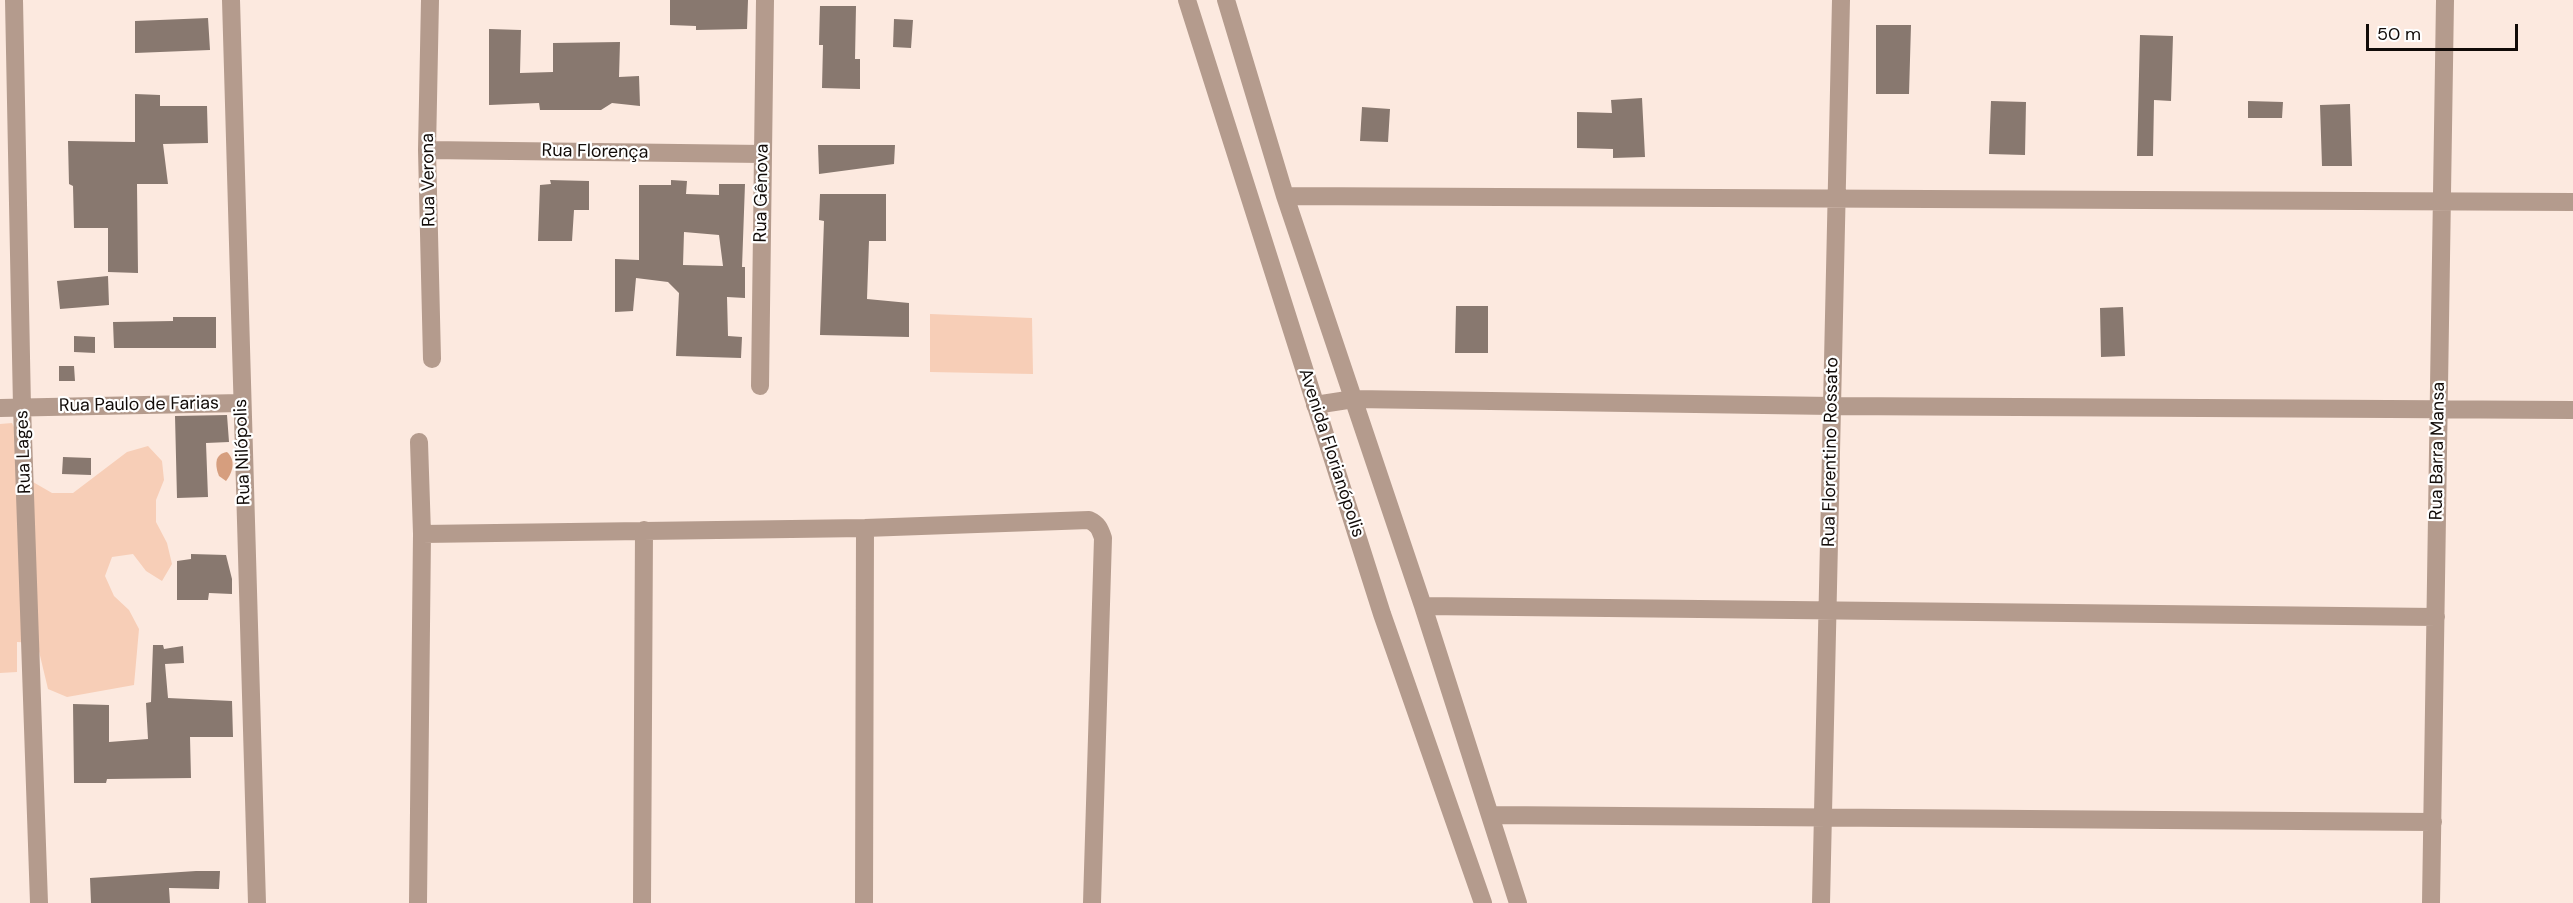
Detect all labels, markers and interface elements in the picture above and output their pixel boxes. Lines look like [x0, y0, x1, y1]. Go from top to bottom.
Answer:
scale bar [2369, 12, 2520, 50]
text: 50 m [2377, 22, 2421, 46]
street label: Rua Verona [417, 133, 441, 227]
street label: Rua Florença [541, 140, 649, 164]
street label: Rua Gênova [750, 143, 774, 243]
street label: Rua Florentino Rossato [1819, 357, 1843, 547]
street label: Avenida Florianópolis [1294, 366, 1368, 540]
street label: Rua Barra Mansa [2426, 382, 2450, 520]
street label: Rua Paulo de Farias [59, 393, 219, 417]
street label: Rua Nilópolis [230, 398, 256, 506]
street label: Rua Lages [12, 410, 36, 494]

